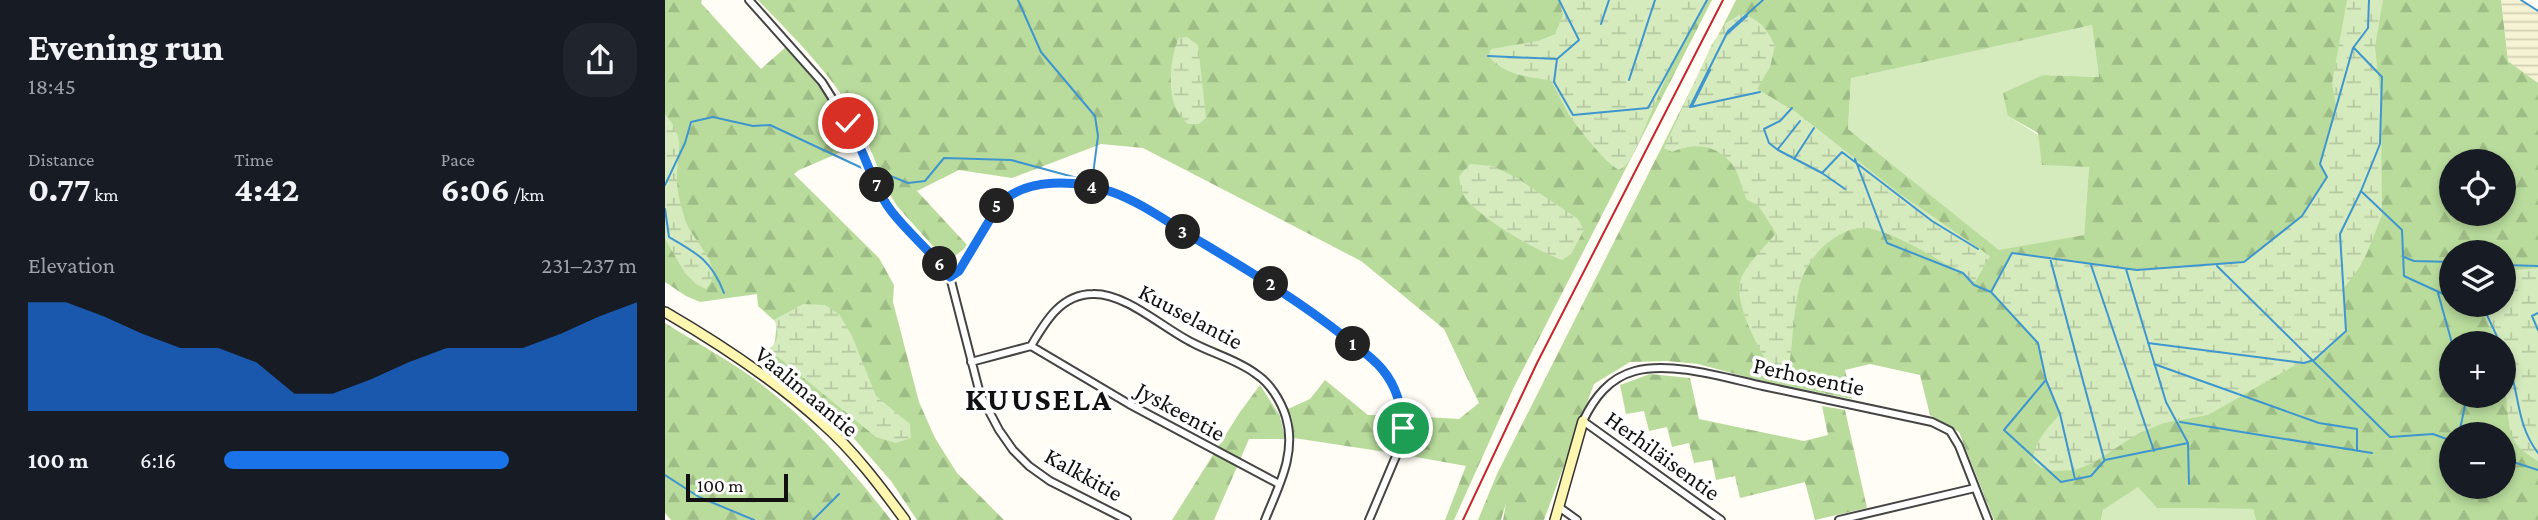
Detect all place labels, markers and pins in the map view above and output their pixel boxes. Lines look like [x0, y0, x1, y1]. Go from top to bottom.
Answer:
pin [818, 93, 878, 153]
pin: 7 [859, 168, 895, 202]
pin: 4 [1075, 170, 1109, 204]
pin: 5 [979, 188, 1015, 224]
pin: 3 [1165, 215, 1201, 250]
pin: 6 [923, 246, 957, 282]
pin: 2 [1253, 266, 1289, 302]
pin: 1 [1335, 326, 1371, 362]
pin [1373, 398, 1433, 458]

